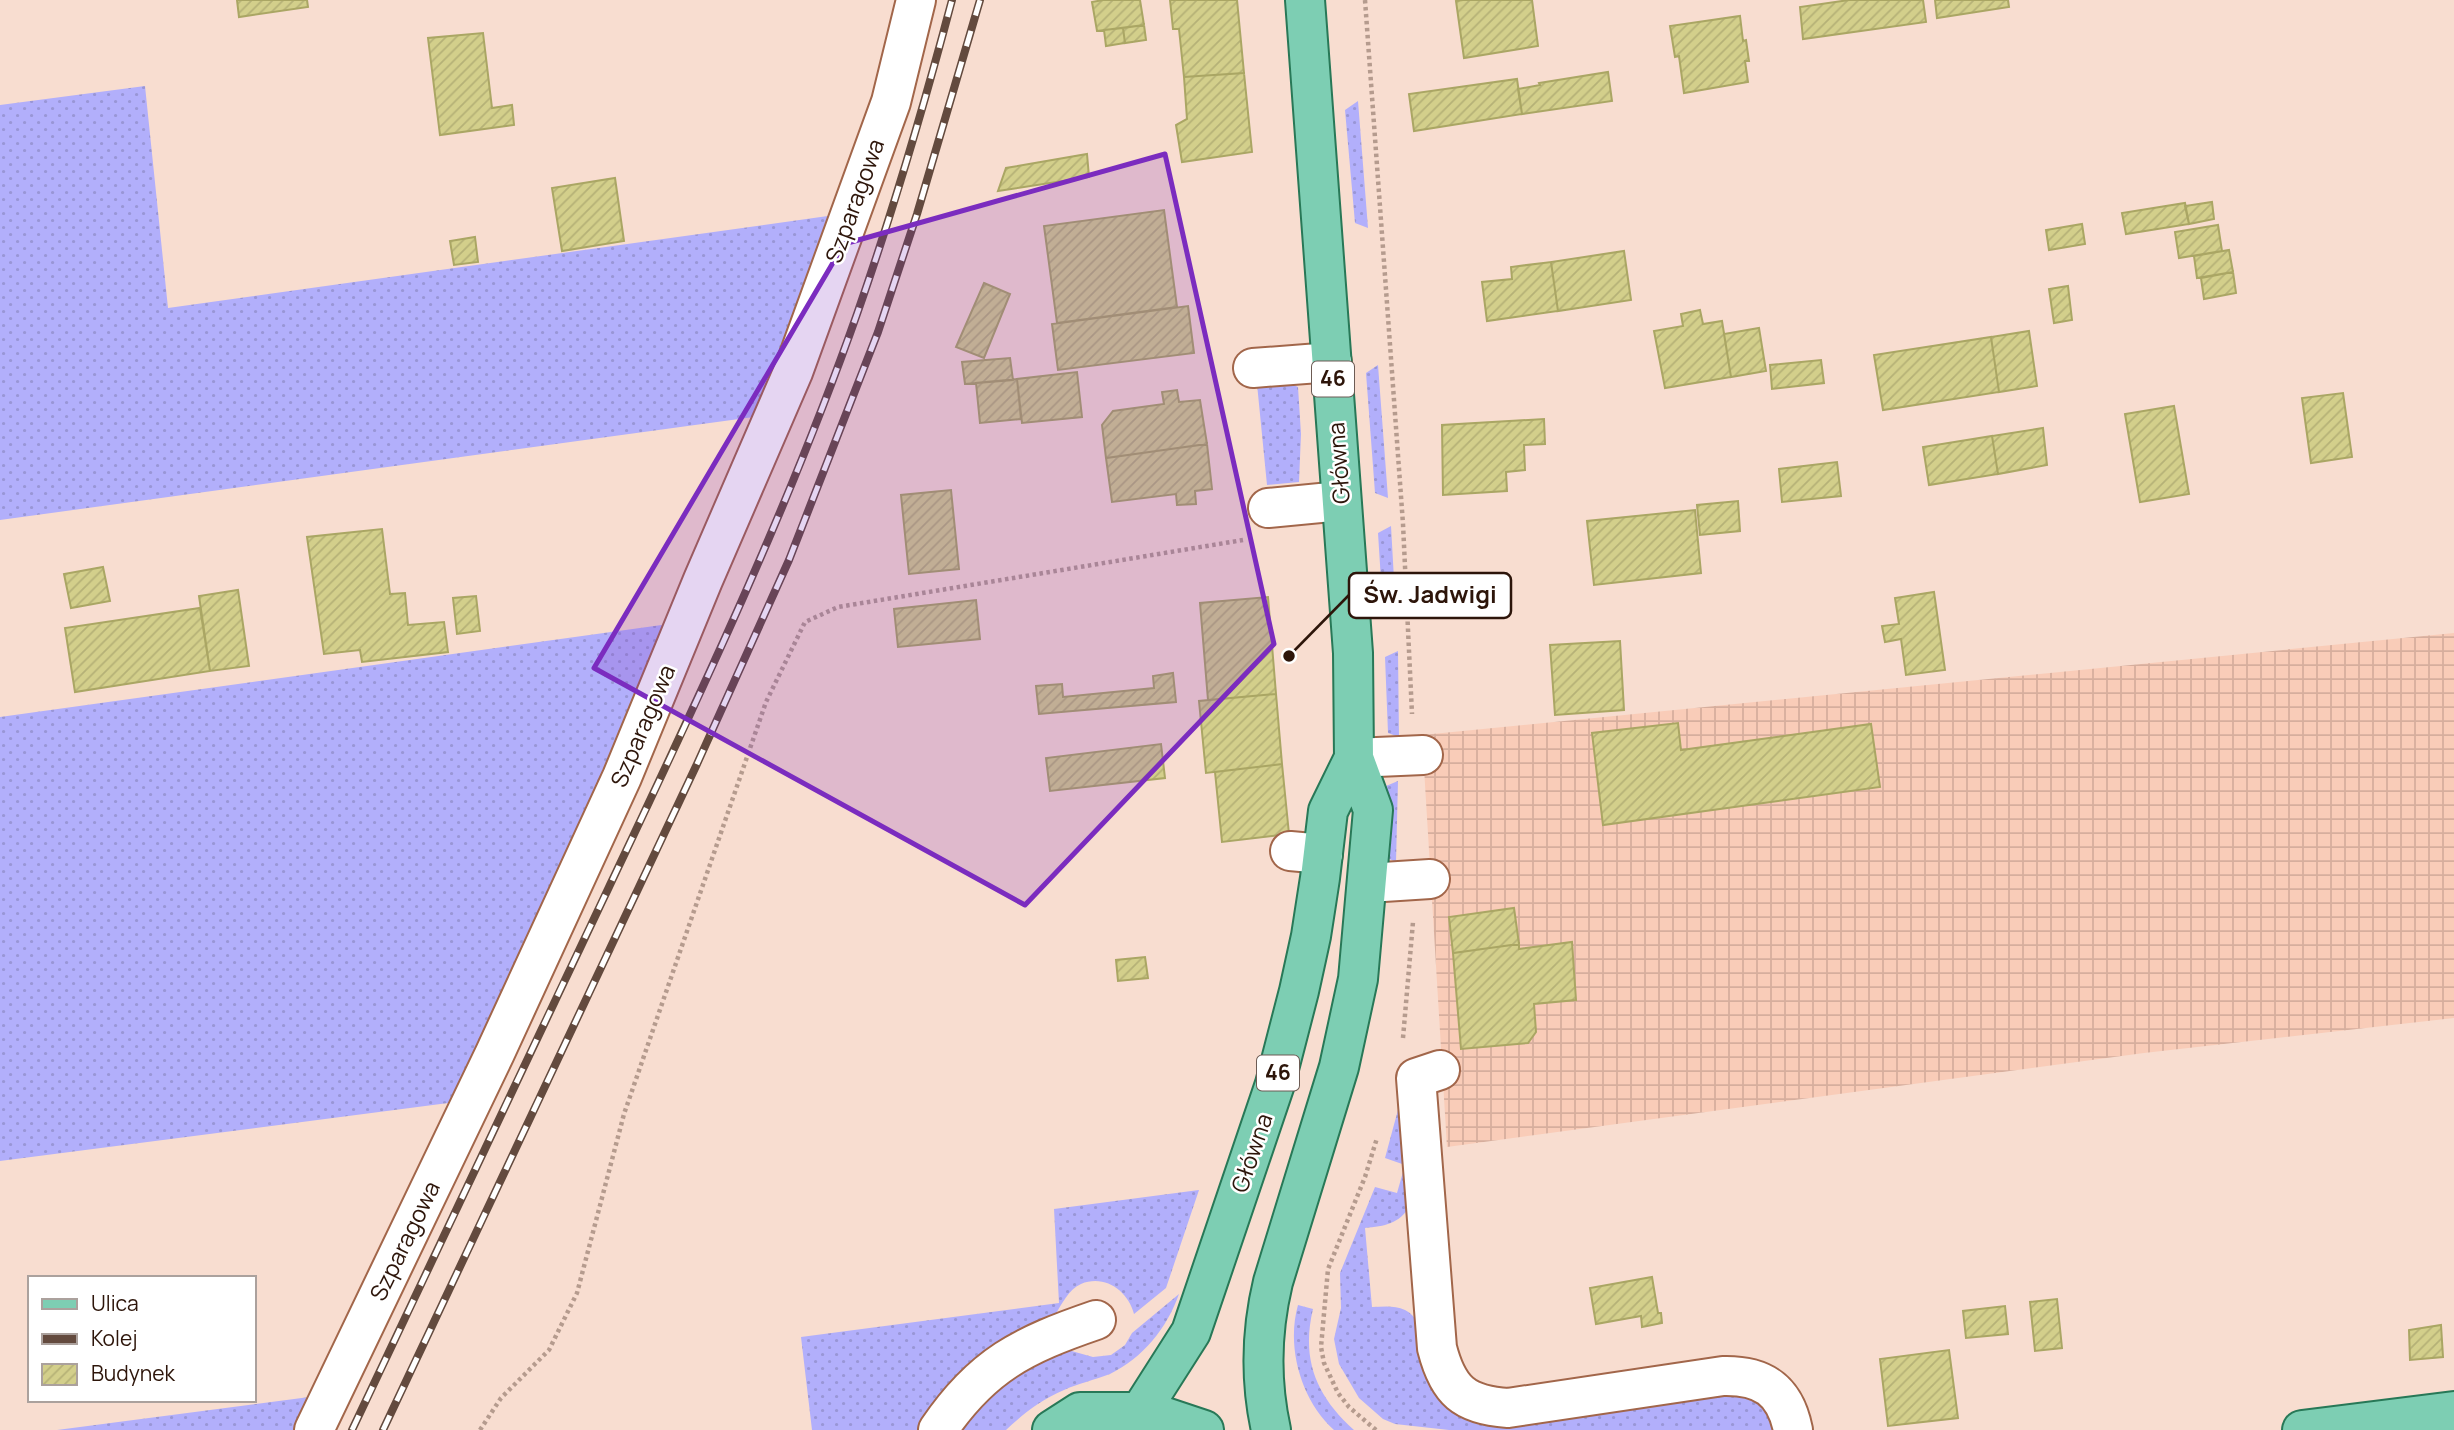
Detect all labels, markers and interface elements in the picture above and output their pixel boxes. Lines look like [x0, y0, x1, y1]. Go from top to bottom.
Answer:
street label: Szparagowa [817, 134, 891, 267]
road number: 46 [1312, 362, 1354, 396]
street label: Główna [1319, 421, 1357, 505]
callout: Św. Jadwigi [1349, 573, 1511, 618]
text: Św. Jadwigi [1363, 577, 1497, 610]
street label: Szparagowa [602, 660, 682, 792]
road number: 46 [1257, 1056, 1299, 1090]
street label: Główna [1223, 1109, 1279, 1196]
street label: Szparagowa [361, 1175, 447, 1306]
legend [28, 1276, 256, 1402]
text: Ulica [91, 1289, 139, 1317]
text: Kolej [91, 1324, 137, 1352]
text: Budynek [91, 1359, 176, 1387]

